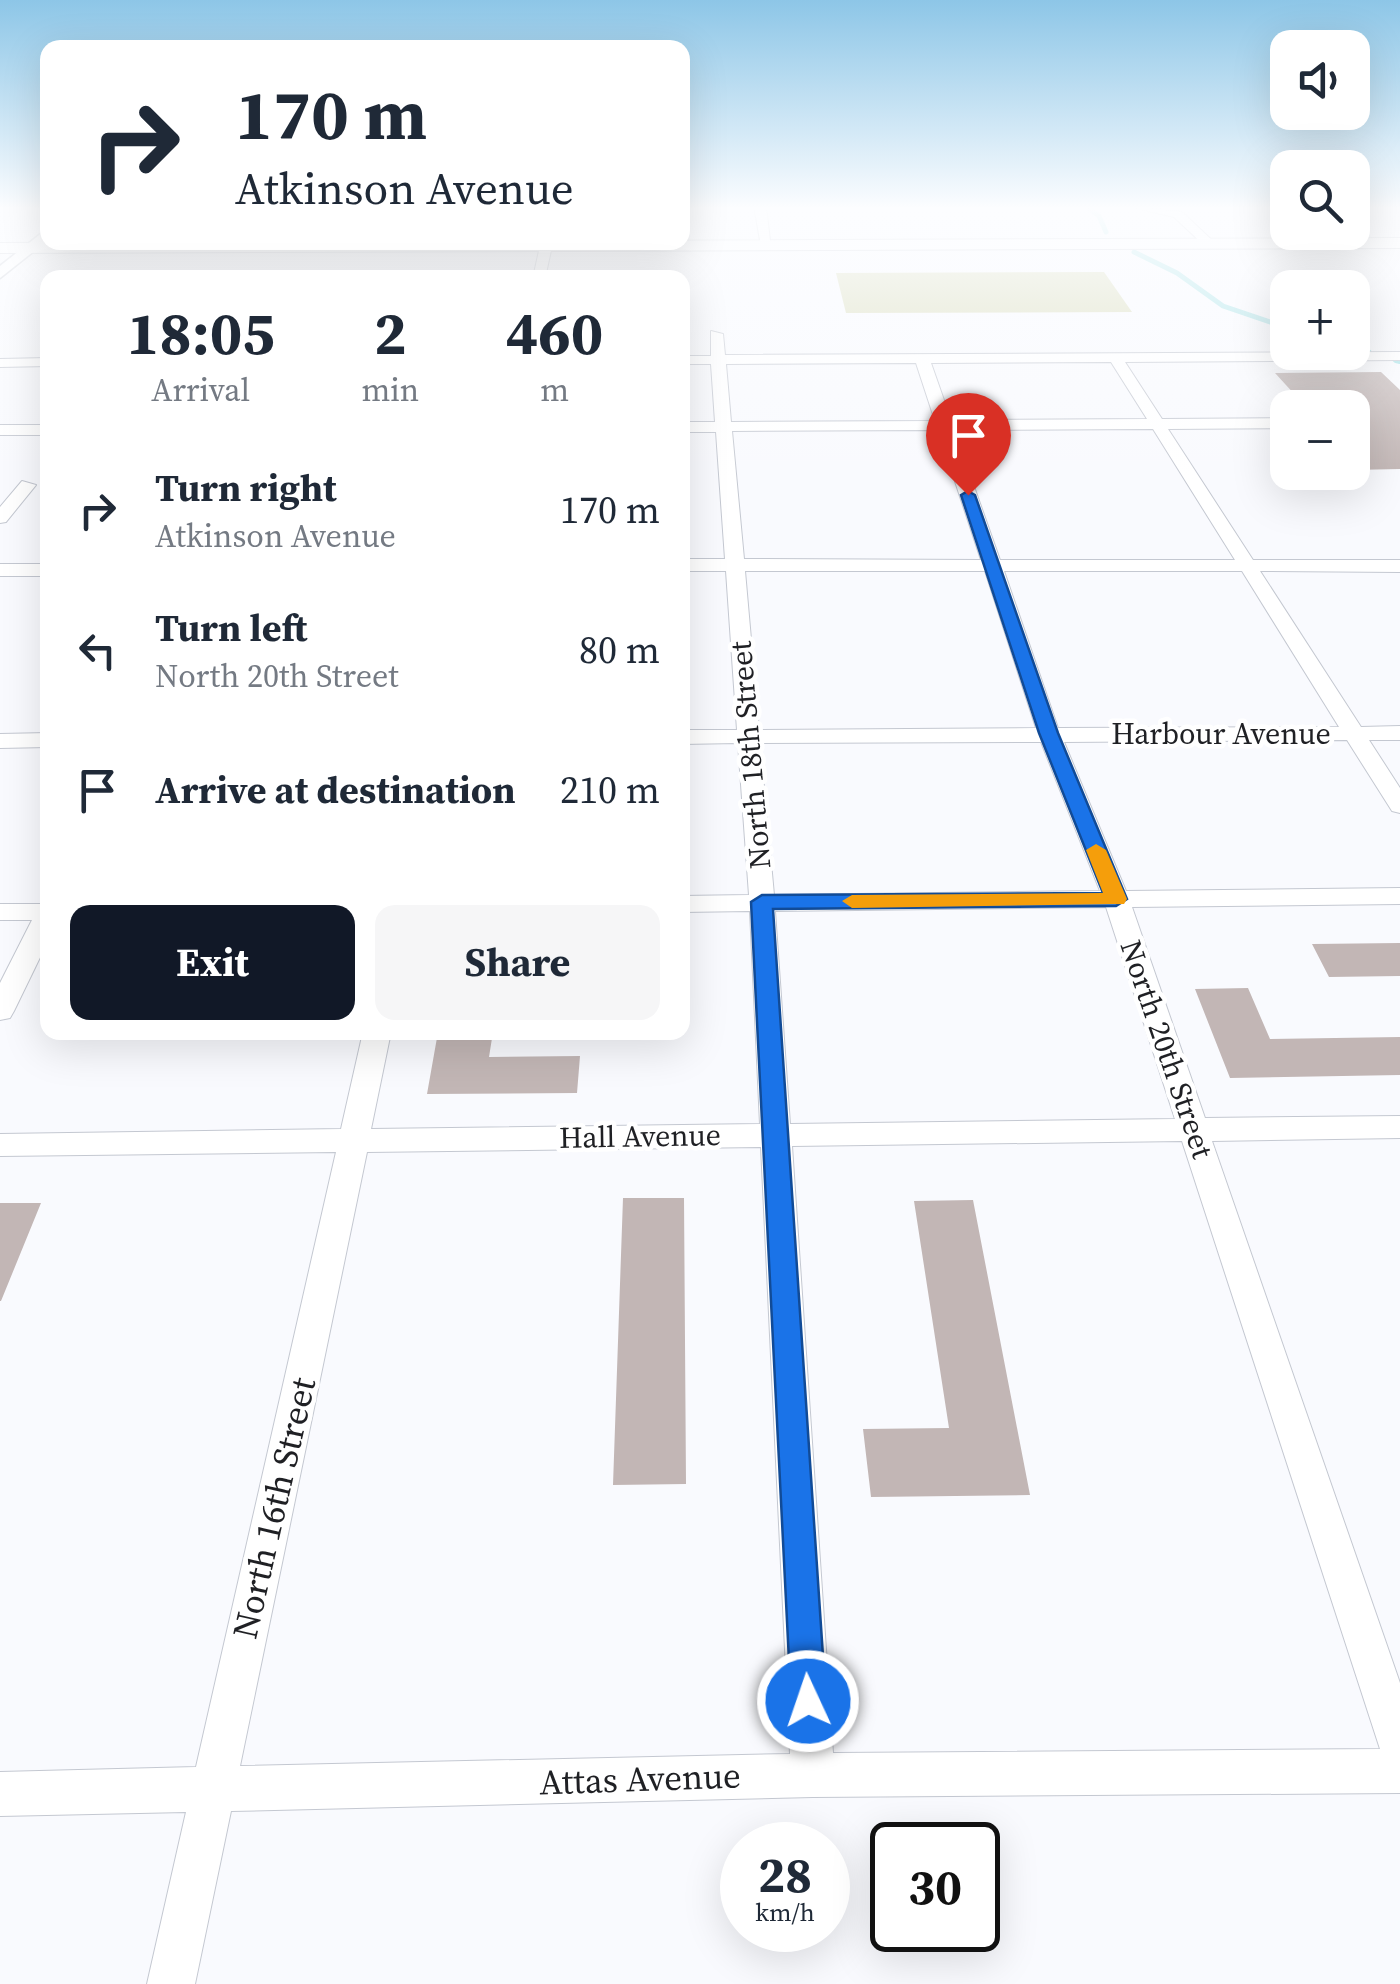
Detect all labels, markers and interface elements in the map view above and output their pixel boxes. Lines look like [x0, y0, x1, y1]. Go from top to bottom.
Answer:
map controls [1270, 30, 1370, 490]
button: sound [1270, 30, 1370, 130]
text: 170 m [235, 66, 427, 162]
icon: right [70, 80, 200, 210]
button: search [1270, 150, 1370, 250]
text: Atkinson Avenue [235, 157, 574, 219]
button: + [1270, 270, 1370, 370]
text: 18:05 [127, 292, 275, 374]
text: 2 [374, 292, 407, 374]
text: 460 [506, 292, 603, 374]
text: Arrival [151, 368, 250, 412]
text: min [361, 368, 419, 412]
text: m [540, 368, 569, 412]
button: − [1270, 390, 1370, 490]
pin [926, 393, 1011, 496]
icon: arrive [941, 408, 996, 463]
text: Turn right [155, 462, 337, 514]
icon: right [70, 483, 125, 538]
text: 170 m [560, 484, 660, 536]
text: Atkinson Avenue [155, 514, 396, 558]
text: Turn left [155, 602, 307, 654]
icon: left [70, 623, 125, 678]
text: 80 m [579, 624, 660, 676]
street label: North 18th Street [720, 639, 780, 871]
text: North 20th Street [155, 654, 399, 698]
street label: Harbour Avenue [1111, 713, 1331, 754]
icon: arrive [70, 763, 125, 818]
text: Arrive at destination [155, 764, 516, 816]
text: 210 m [560, 764, 660, 816]
button: Exit [70, 905, 355, 1020]
button: Share [375, 905, 660, 1020]
street label: North 20th Street [1110, 934, 1224, 1164]
street label: Hall Avenue [559, 1114, 721, 1158]
street label: North 16th Street [221, 1372, 328, 1643]
position arrow [756, 1649, 860, 1753]
street label: Attas Avenue [538, 1751, 742, 1807]
speed limit sign: 30 [870, 1822, 1000, 1952]
text: 28 [758, 1840, 812, 1909]
text: km/h [755, 1895, 815, 1929]

